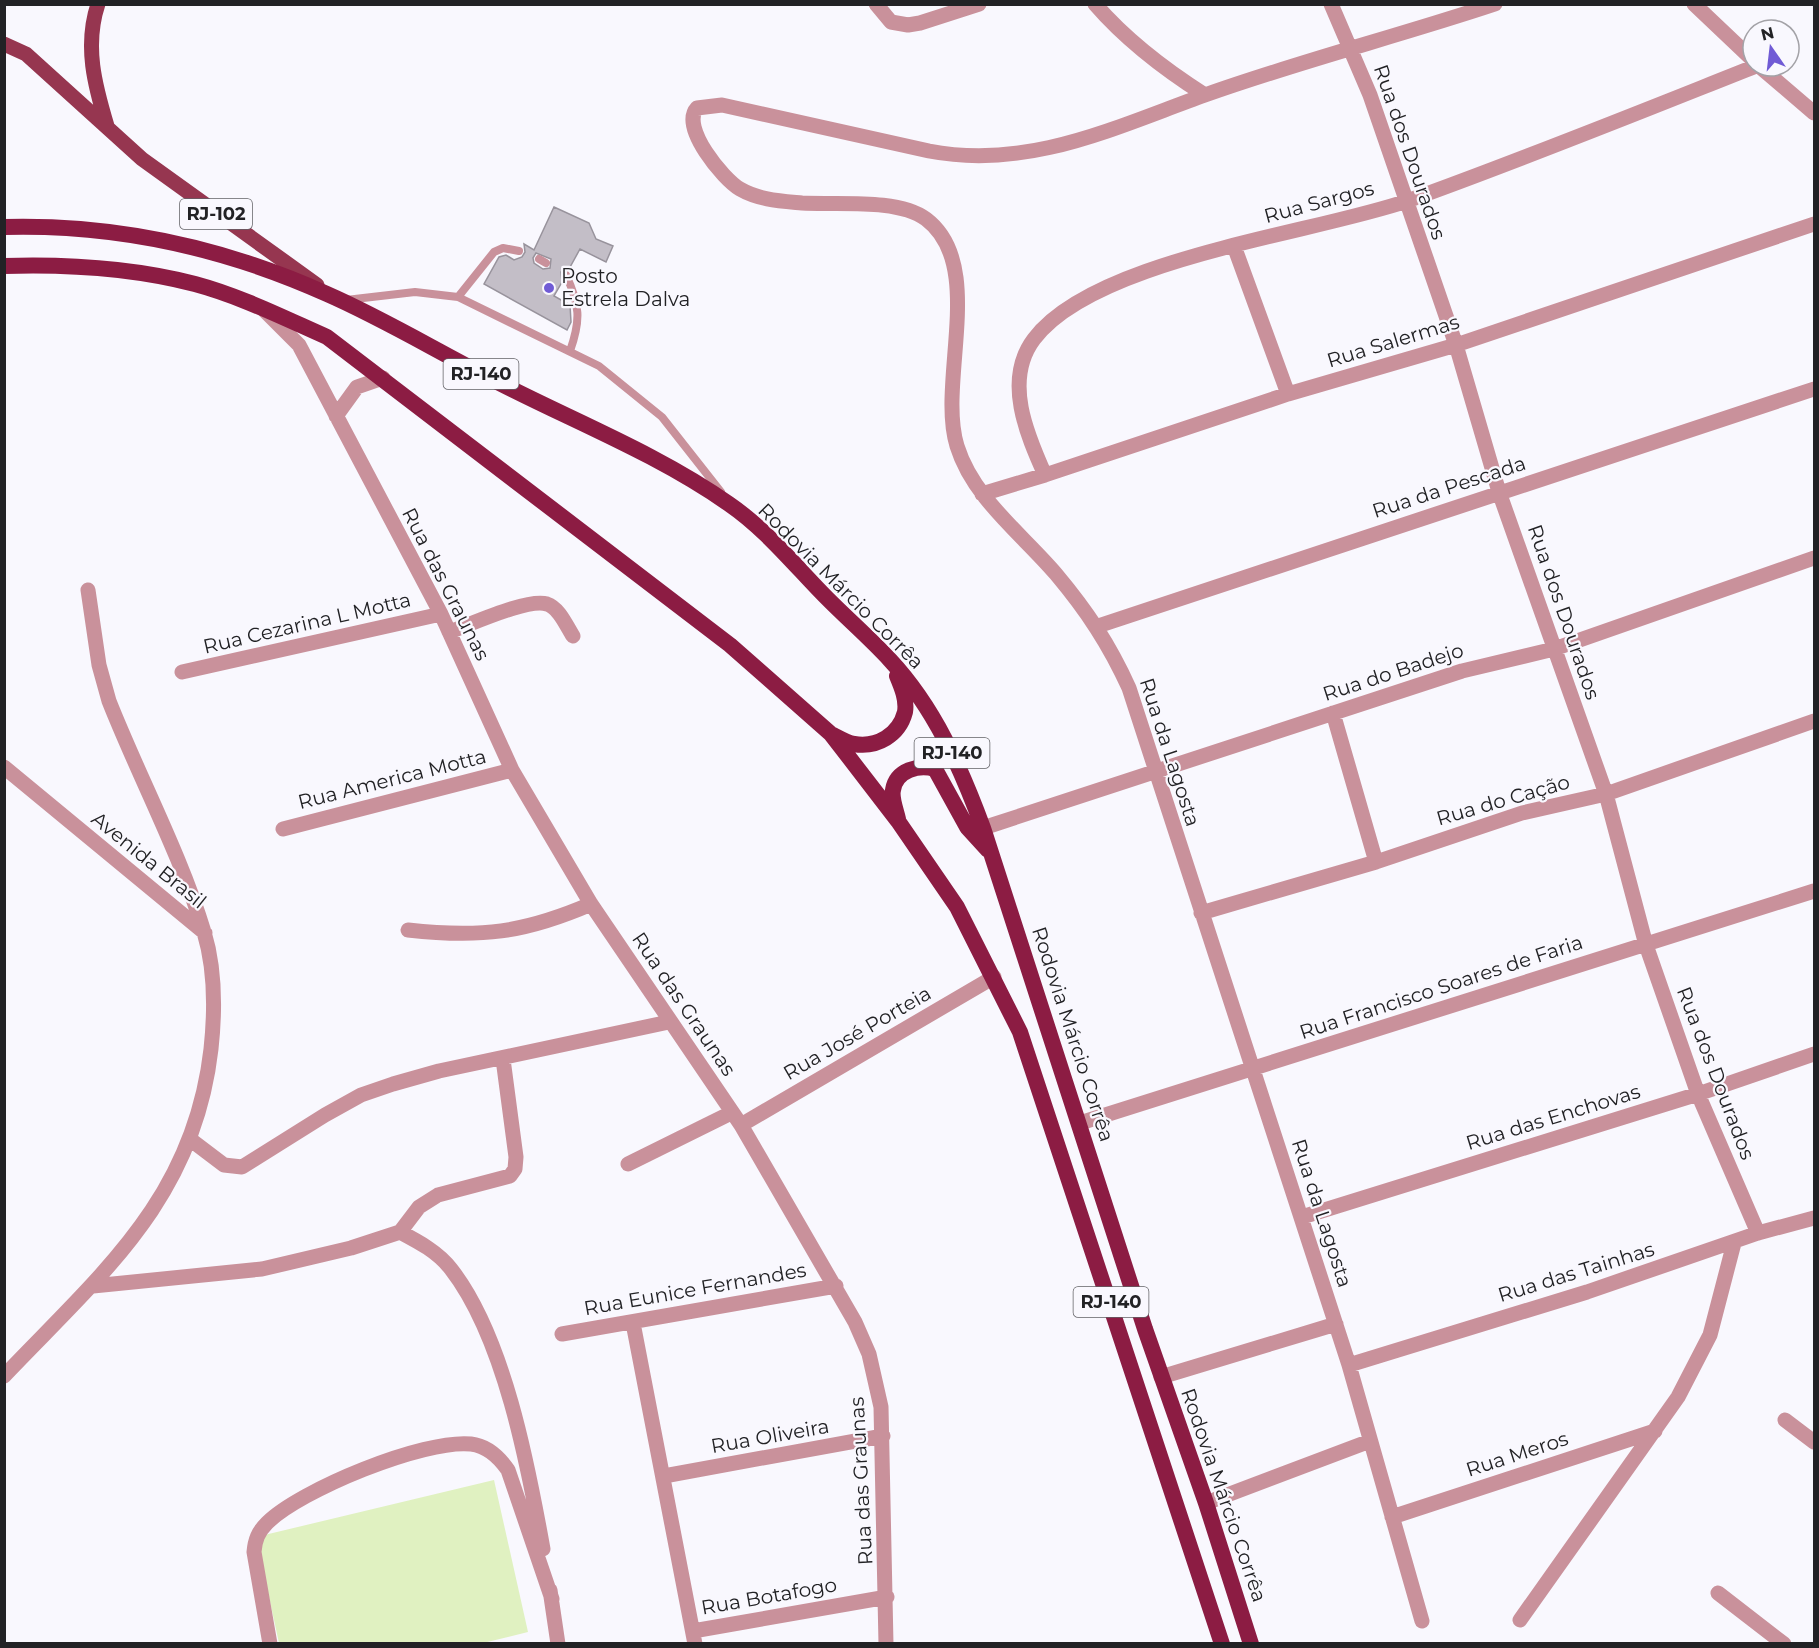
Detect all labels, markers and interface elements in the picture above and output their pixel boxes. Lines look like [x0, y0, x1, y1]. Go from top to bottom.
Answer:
north arrow [1741, 18, 1801, 78]
text: N [1759, 23, 1776, 45]
street label: Rua dos Dourados [1369, 61, 1451, 243]
street label: Rua Sargos [1261, 176, 1377, 228]
road number: RJ-102 [180, 199, 252, 229]
place label: Posto Estrela Dalva [561, 264, 690, 311]
marker: Posto Estrela Dalva [542, 281, 556, 295]
street label: Rua Salermas [1324, 309, 1462, 373]
road number: RJ-140 [444, 359, 518, 389]
street label: Rua da Pescada [1369, 451, 1529, 523]
street label: Rodovia Márcio Corrêa [753, 498, 929, 674]
street label: Rua das Graunas [397, 504, 495, 665]
street label: Rua dos Dourados [1523, 521, 1605, 703]
street label: Rua Cezarina L Motta [201, 587, 413, 659]
street label: Rua do Badejo [1320, 638, 1466, 706]
street label: Rua da Lagosta [1135, 675, 1205, 829]
road number: RJ-140 [914, 738, 990, 768]
street label: Rua America Motta [295, 744, 489, 814]
street label: Rua do Cação [1434, 769, 1572, 831]
street label: Avenida Brasil [87, 806, 211, 914]
street label: Rodovia Márcio Corrêa [1027, 924, 1119, 1144]
street label: Rua das Graunas [627, 928, 741, 1081]
street label: Rua Francisco Soares de Faria [1296, 930, 1586, 1044]
street label: Rua José Porteia [779, 981, 935, 1085]
street label: Rua dos Dourados [1672, 983, 1760, 1163]
street label: Rua das Enchovas [1463, 1079, 1643, 1155]
street label: Rua da Lagosta [1287, 1136, 1357, 1290]
street label: Rua das Tainhas [1495, 1237, 1657, 1307]
street label: Rua Eunice Fernandes [582, 1258, 808, 1320]
road number: RJ-140 [1074, 1287, 1148, 1317]
street label: Rodovia Márcio Corrêa [1176, 1385, 1272, 1605]
street label: Rua das Graunas [845, 1396, 877, 1566]
street label: Rua Oliveira [709, 1414, 831, 1458]
street label: Rua Meros [1463, 1426, 1571, 1482]
street label: Rua Botafogo [699, 1572, 839, 1620]

